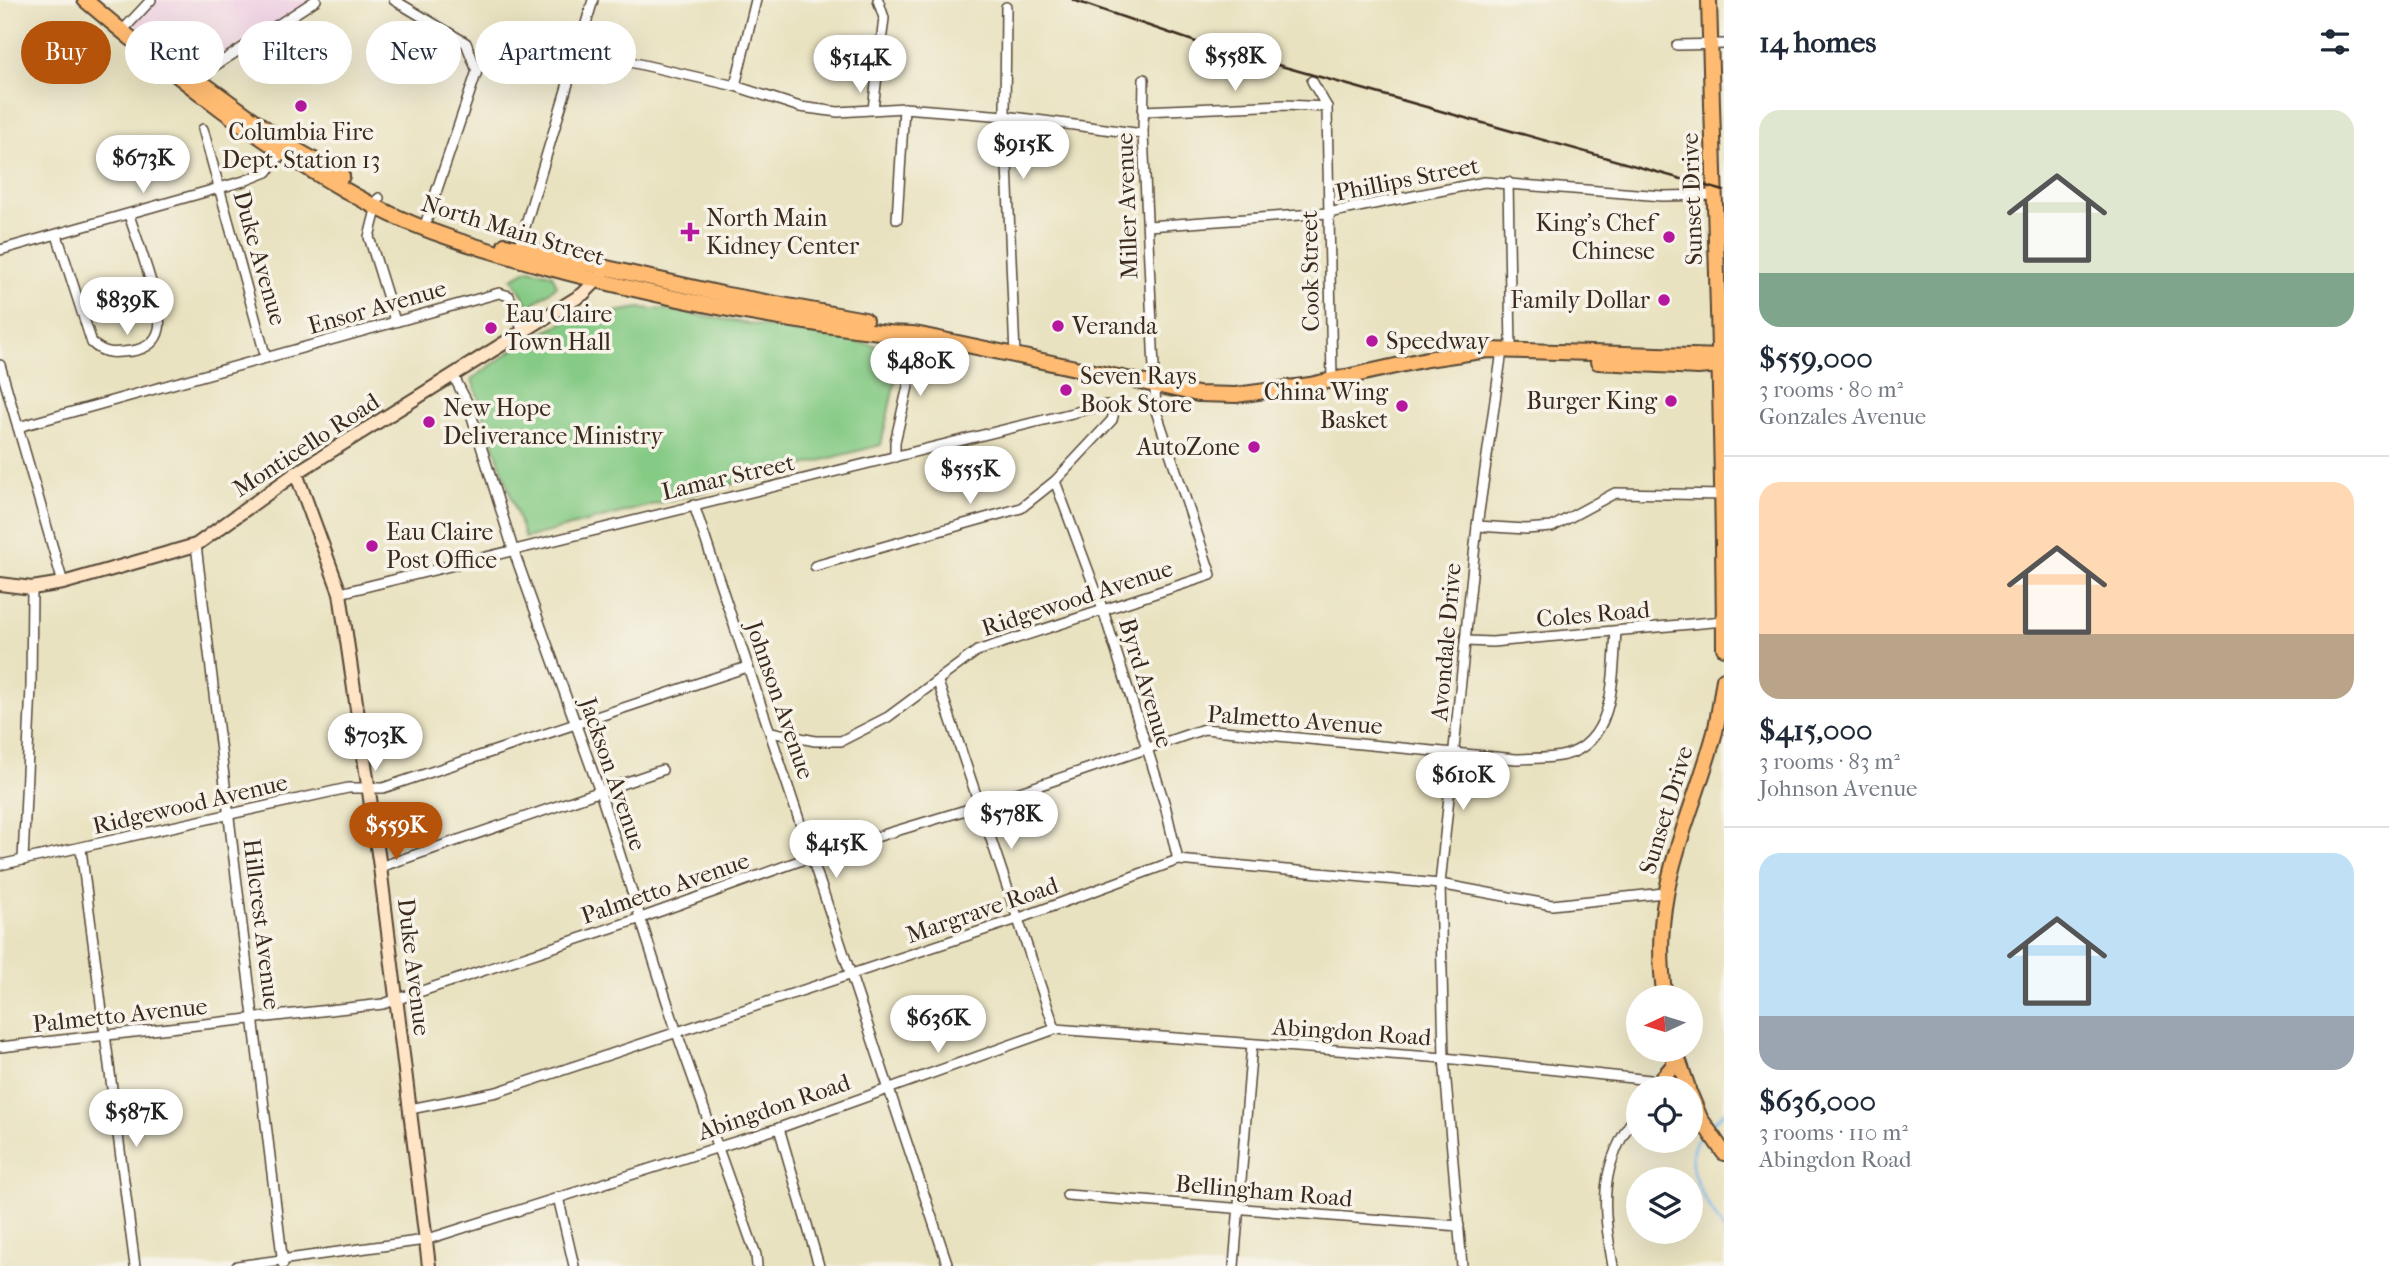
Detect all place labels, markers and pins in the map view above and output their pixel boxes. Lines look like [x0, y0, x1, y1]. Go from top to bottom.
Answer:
pin: $558K [1186, 34, 1284, 93]
pin: $514K [811, 36, 909, 95]
marker: Columbia Fire Dept. Station 13 [293, 98, 309, 114]
place label: Columbia Fire Dept. Station 13 [222, 118, 380, 174]
pin: $915K [974, 122, 1072, 181]
pin: $673K [94, 136, 192, 195]
place label: North Main Kidney Center [706, 204, 860, 260]
place label: King's Chef Chinese [1535, 209, 1660, 265]
marker: North Main Kidney Center [680, 222, 700, 242]
marker: King's Chef Chinese [1661, 229, 1677, 245]
pin: $839K [78, 278, 176, 337]
place label: Family Dollar [1510, 286, 1651, 314]
marker: Family Dollar [1656, 292, 1672, 308]
place label: Eau Claire Town Hall [505, 300, 612, 356]
place label: Veranda [1071, 312, 1158, 340]
marker: Veranda [1050, 318, 1066, 334]
marker: Eau Claire Town Hall [483, 320, 499, 336]
place label: Speedway [1386, 327, 1490, 355]
marker: Speedway [1364, 333, 1380, 349]
pin: $480K [871, 338, 969, 398]
place label: Seven Rays Book Store [1080, 362, 1197, 418]
place label: China Wing Basket [1264, 378, 1389, 434]
marker: Seven Rays Book Store [1058, 382, 1074, 398]
place label: Burger King [1526, 387, 1658, 415]
marker: Burger King [1663, 393, 1679, 409]
place label: New Hope Deliverance Ministry [443, 394, 664, 450]
marker: China Wing Basket [1394, 398, 1410, 414]
marker: New Hope Deliverance Ministry [421, 414, 437, 430]
place label: AutoZone [1136, 433, 1240, 461]
marker: AutoZone [1246, 439, 1262, 455]
pin: $555K [921, 447, 1019, 506]
place label: Eau Claire Post Office [386, 518, 497, 574]
marker: Eau Claire Post Office [364, 538, 380, 554]
pin: $703K [326, 714, 424, 773]
pin: $610K [1414, 752, 1512, 812]
pin: $578K [962, 792, 1060, 851]
pin: $559K [347, 802, 445, 862]
pin: $415K [787, 820, 885, 880]
pin: $636K [889, 996, 987, 1055]
pin: $587K [87, 1090, 185, 1149]

